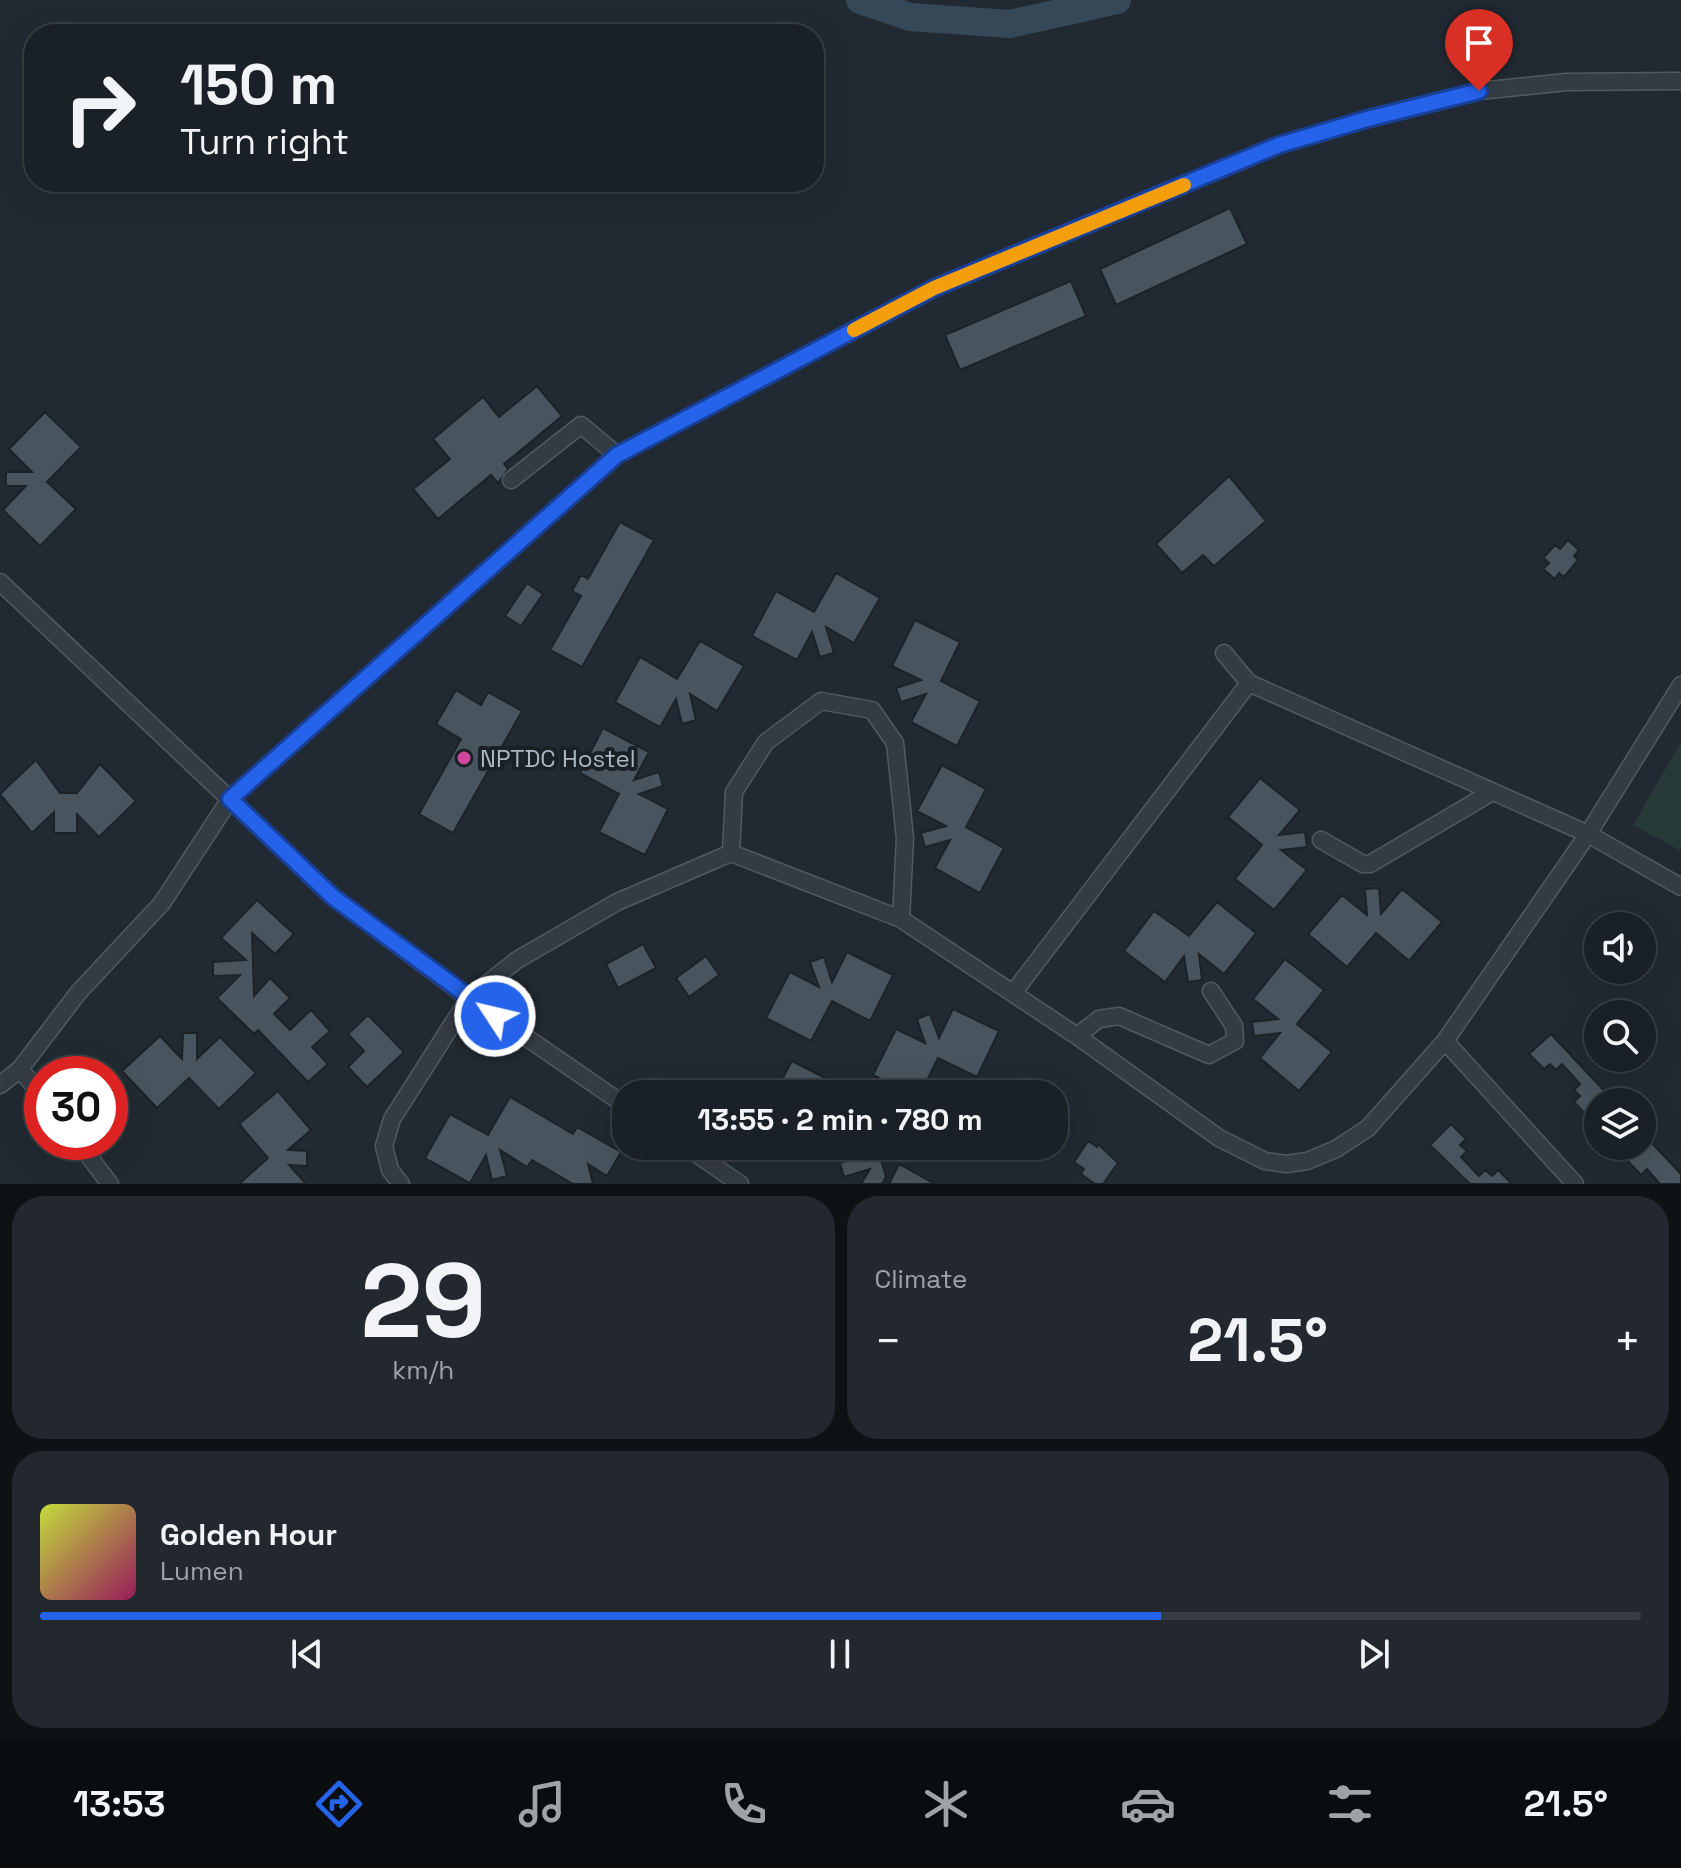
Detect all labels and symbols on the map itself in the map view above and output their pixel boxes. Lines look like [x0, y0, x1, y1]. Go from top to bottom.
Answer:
pin [1445, 9, 1513, 91]
place label: NPTDC Hostel [480, 743, 636, 774]
marker: NPTDC Hostel [455, 749, 473, 767]
position arrow [453, 974, 537, 1058]
speed limit sign: 30 [24, 1056, 128, 1160]

